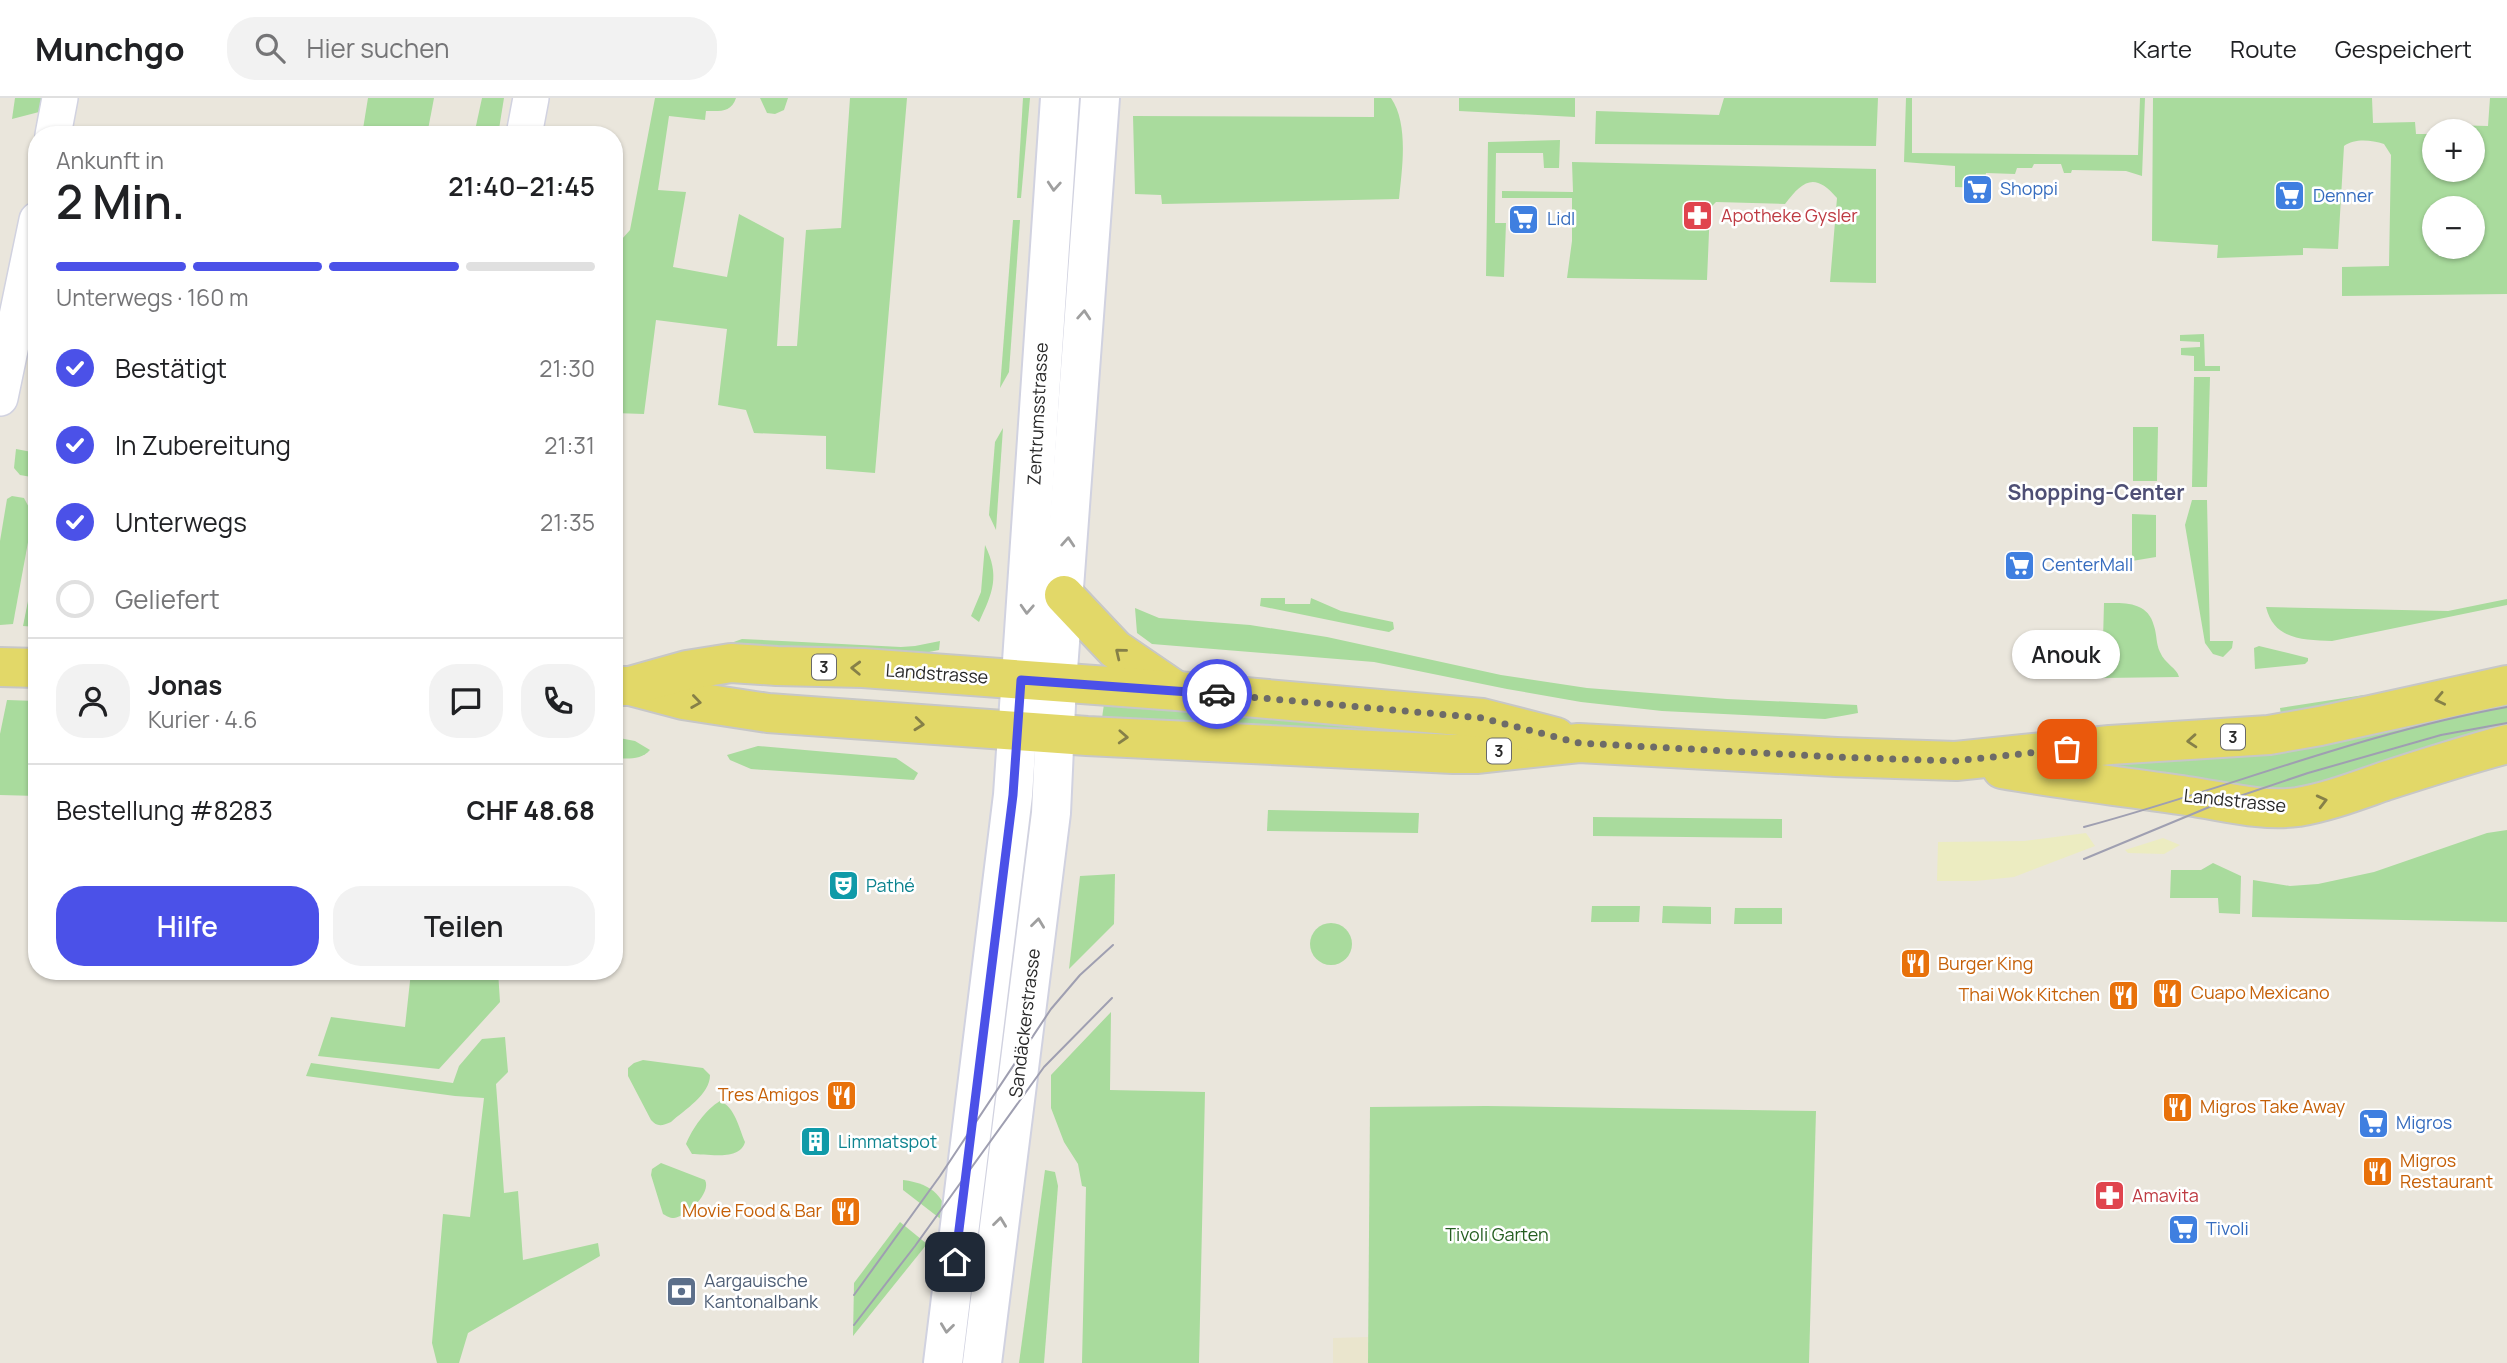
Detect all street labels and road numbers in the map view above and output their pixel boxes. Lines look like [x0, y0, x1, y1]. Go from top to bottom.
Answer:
street label: Zentrumsstrasse [1021, 342, 1053, 486]
road number: 3 [812, 654, 836, 680]
street label: Landstrasse [885, 657, 989, 689]
road number: 3 [2221, 724, 2245, 750]
road number: 3 [1487, 738, 1511, 764]
street label: Landstrasse [2183, 783, 2287, 817]
street label: Sandäckerstrasse [1003, 947, 1045, 1099]

